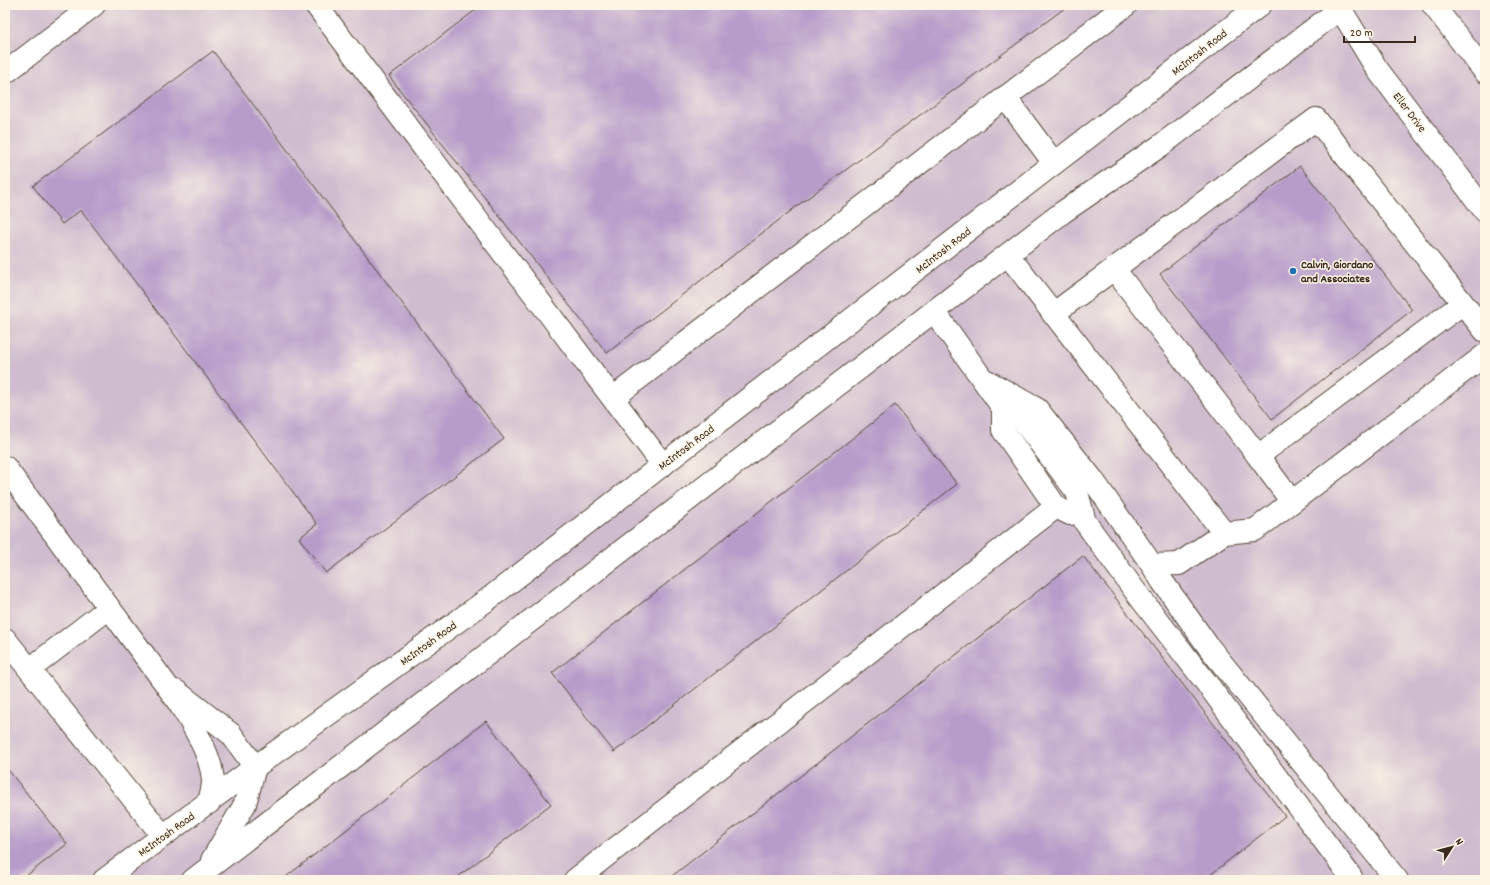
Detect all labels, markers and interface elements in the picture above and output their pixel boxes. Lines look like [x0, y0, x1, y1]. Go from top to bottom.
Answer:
scale bar [1344, 18, 1415, 44]
text: 20 m [1350, 25, 1373, 42]
street label: McIntosh Road [1168, 26, 1231, 80]
street label: Eller Drive [1388, 89, 1430, 137]
street label: McIntosh Road [912, 224, 975, 278]
place label: Calvin, Giordano and Associates [1301, 257, 1374, 288]
marker: Calvin, Giordano and Associates [1288, 266, 1298, 276]
street label: McIntosh Road [655, 421, 719, 475]
street label: McIntosh Road [397, 618, 461, 671]
street label: McIntosh Road [135, 809, 199, 862]
north arrow [1432, 827, 1472, 867]
text: N [1450, 835, 1467, 850]

